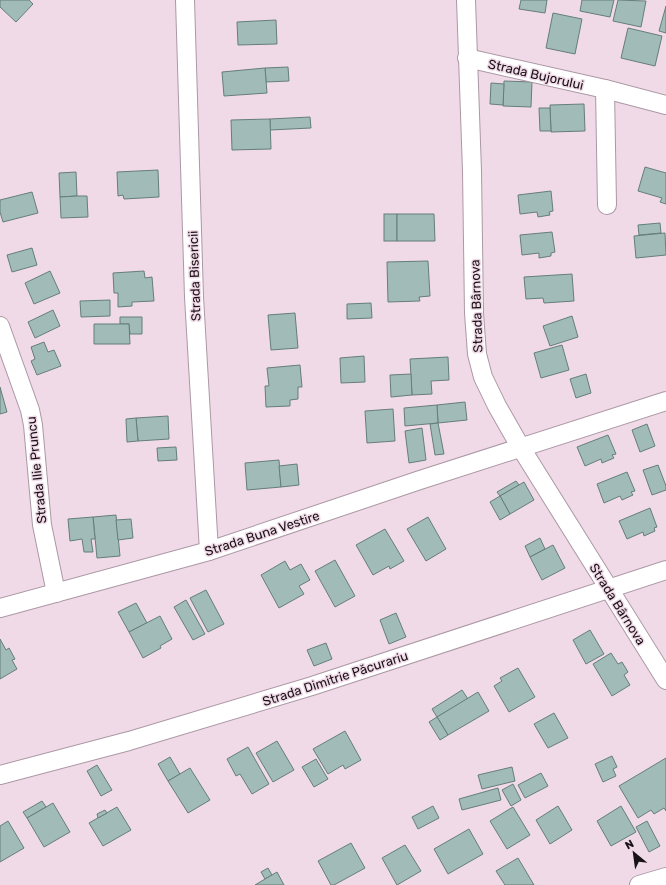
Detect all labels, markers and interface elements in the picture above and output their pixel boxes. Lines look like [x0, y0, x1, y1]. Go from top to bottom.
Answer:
street label: Strada Bujorului [487, 56, 585, 93]
street label: Strada Bisericii [185, 230, 204, 322]
street label: Strada Bârnova [467, 259, 486, 353]
street label: Strada Ilie Pruncu [23, 416, 50, 524]
street label: Strada Buna Vestire [203, 508, 321, 559]
street label: Strada Bârnova [586, 561, 649, 648]
street label: Strada Dimitrie Păcurariu [261, 648, 410, 709]
north arrow [614, 833, 654, 873]
text: N [623, 837, 636, 852]

